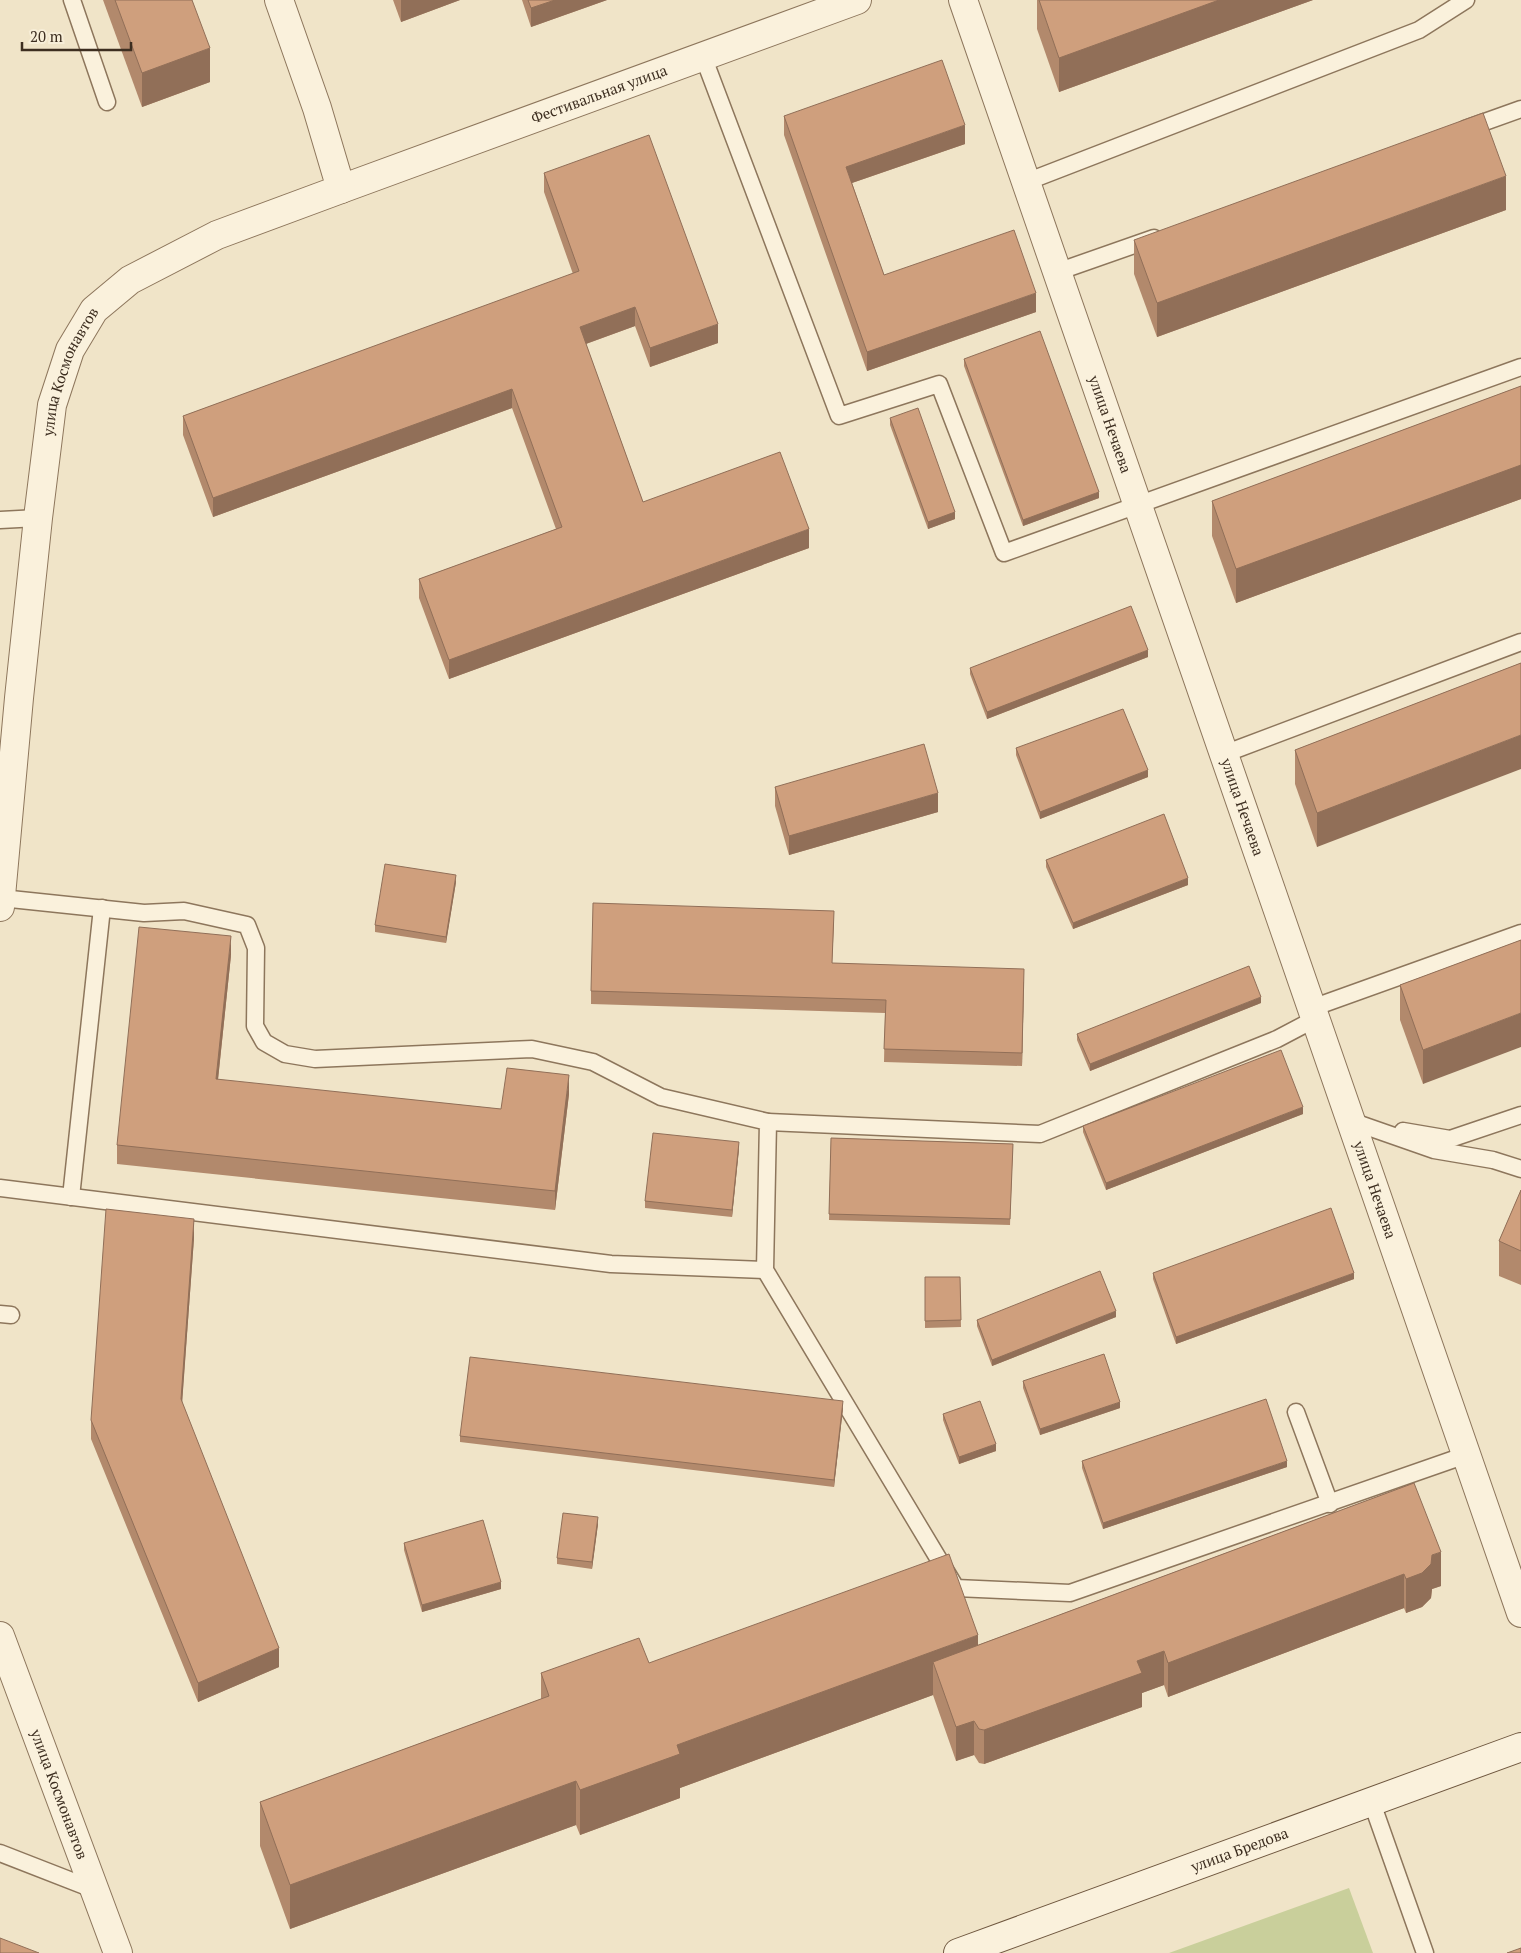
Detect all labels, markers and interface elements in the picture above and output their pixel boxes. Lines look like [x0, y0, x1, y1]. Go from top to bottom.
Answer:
scale bar [22, 20, 131, 52]
text: 20 m [30, 26, 63, 46]
street label: Фестивальная улица [528, 59, 670, 128]
street label: улица Космонавтов [37, 303, 102, 438]
street label: улица Нечаева [1084, 371, 1137, 476]
street label: улица Нечаева [1217, 754, 1269, 859]
street label: улица Нечаева [1349, 1137, 1402, 1241]
street label: улица Космонавтов [26, 1725, 93, 1862]
street label: улица Бредова [1187, 1822, 1291, 1876]

